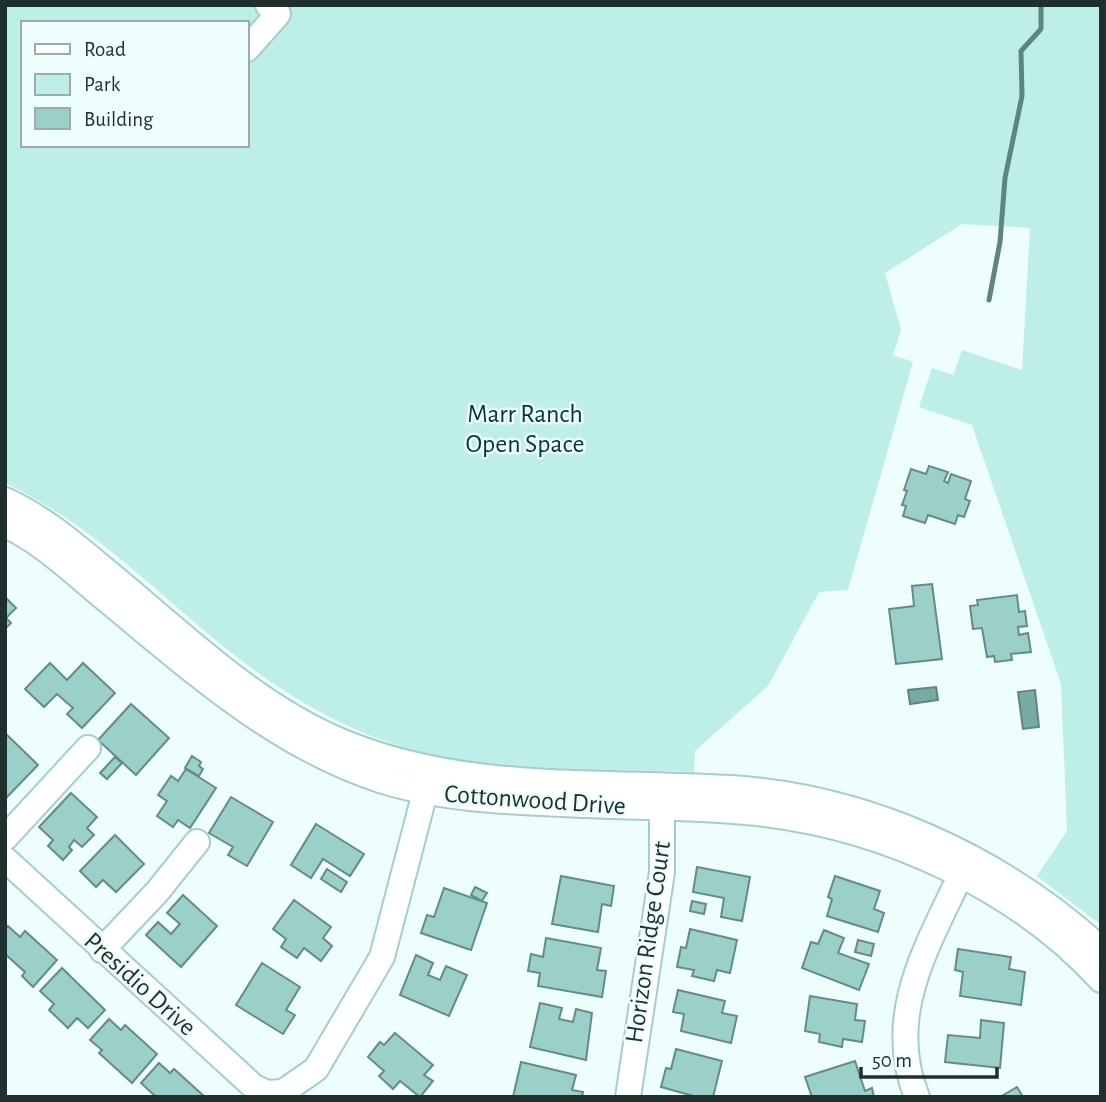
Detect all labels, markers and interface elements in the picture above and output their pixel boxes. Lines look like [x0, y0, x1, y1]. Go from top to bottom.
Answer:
legend [21, 21, 248, 147]
text: Road [84, 39, 126, 60]
text: Park [84, 74, 121, 95]
text: Building [84, 109, 154, 130]
park label: Marr Ranch Open Space [466, 401, 584, 457]
street label: Cottonwood Drive [443, 781, 627, 819]
street label: Horizon Ridge Court [621, 839, 675, 1045]
street label: Presidio Drive [79, 927, 201, 1041]
scale bar [861, 1036, 998, 1080]
text: 50 m [872, 1050, 912, 1071]

